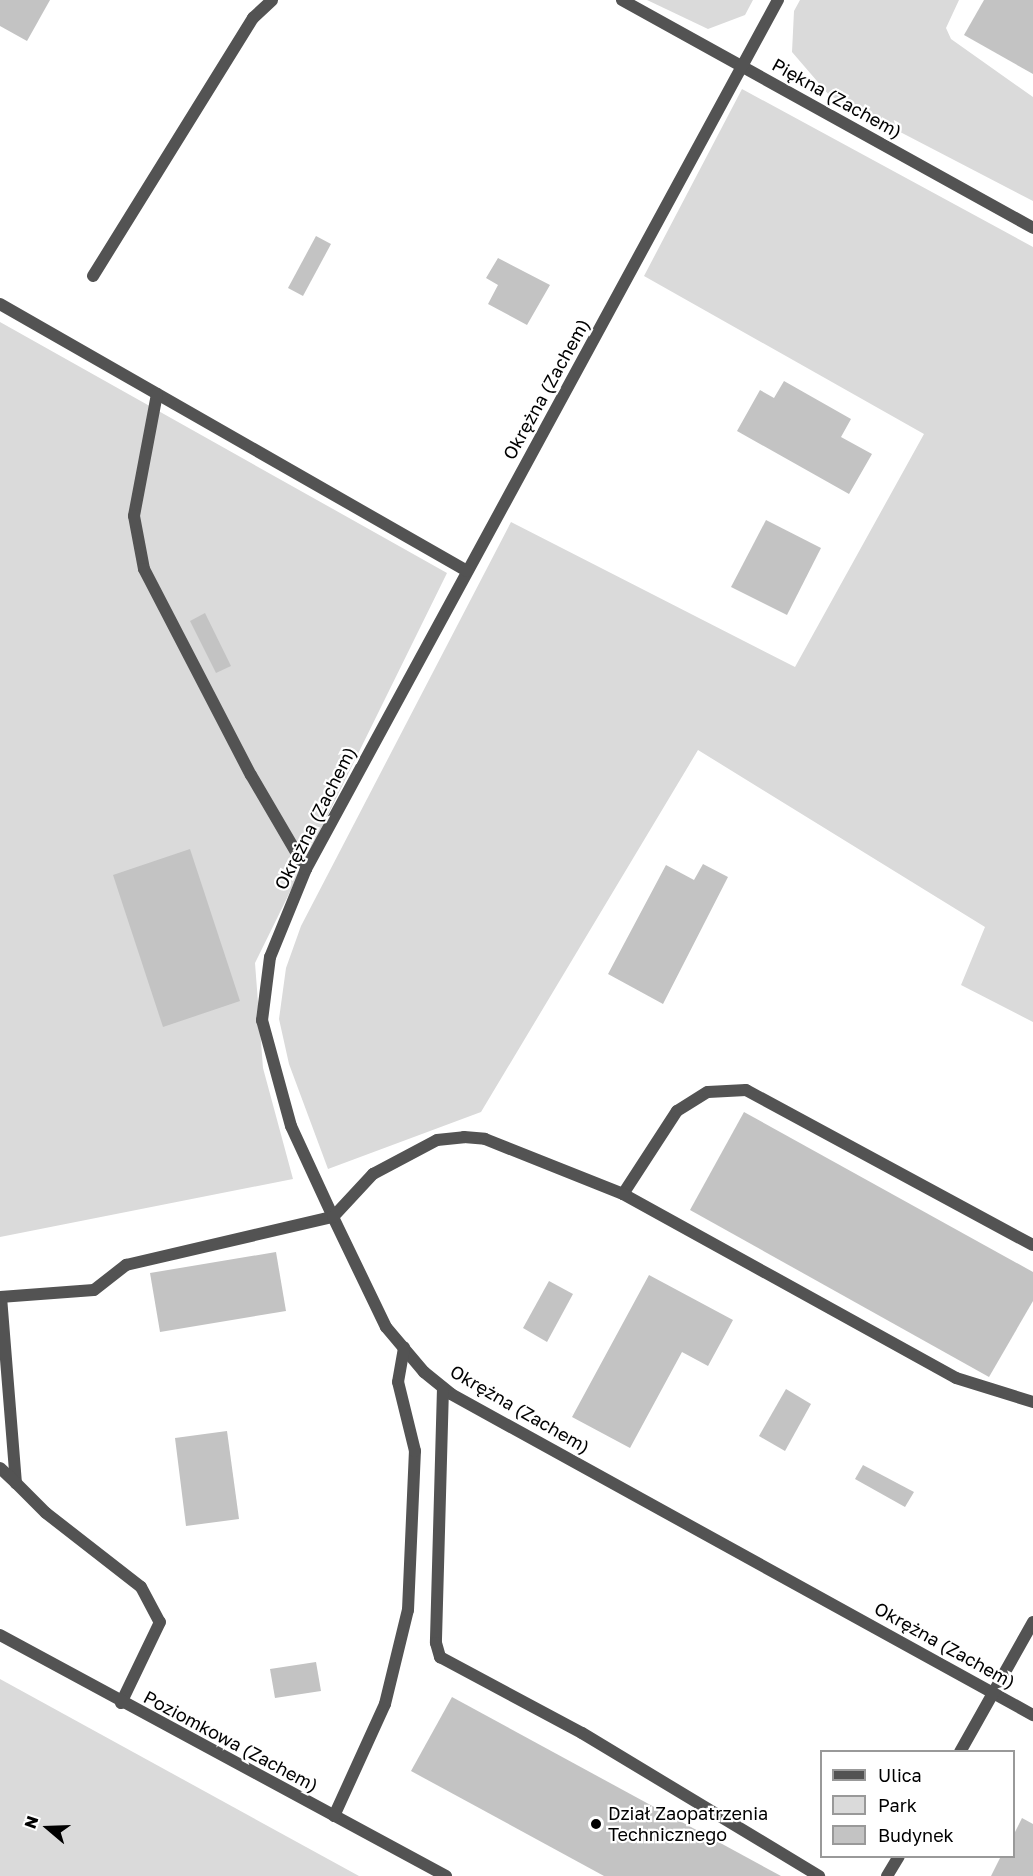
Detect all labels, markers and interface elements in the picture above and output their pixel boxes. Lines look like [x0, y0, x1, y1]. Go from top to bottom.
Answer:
street label: Piękna (Zachem) [768, 53, 906, 143]
street label: Okrężna (Zachem) [498, 315, 594, 463]
street label: Okrężna (Zachem) [270, 743, 360, 893]
street label: Okrężna (Zachem) [446, 1360, 594, 1458]
street label: Okrężna (Zachem) [871, 1597, 1019, 1693]
street label: Poziomkowa (Zachem) [140, 1686, 322, 1796]
legend [820, 1750, 1015, 1858]
text: Ulica [878, 1764, 922, 1786]
text: Park [878, 1794, 917, 1816]
north arrow [18, 1798, 78, 1858]
place label: Dział Zaopatrzenia Technicznego [608, 1803, 768, 1846]
text: N [20, 1813, 42, 1831]
marker: Dział Zaopatrzenia Technicznego [589, 1817, 603, 1831]
text: Budynek [878, 1824, 954, 1846]

